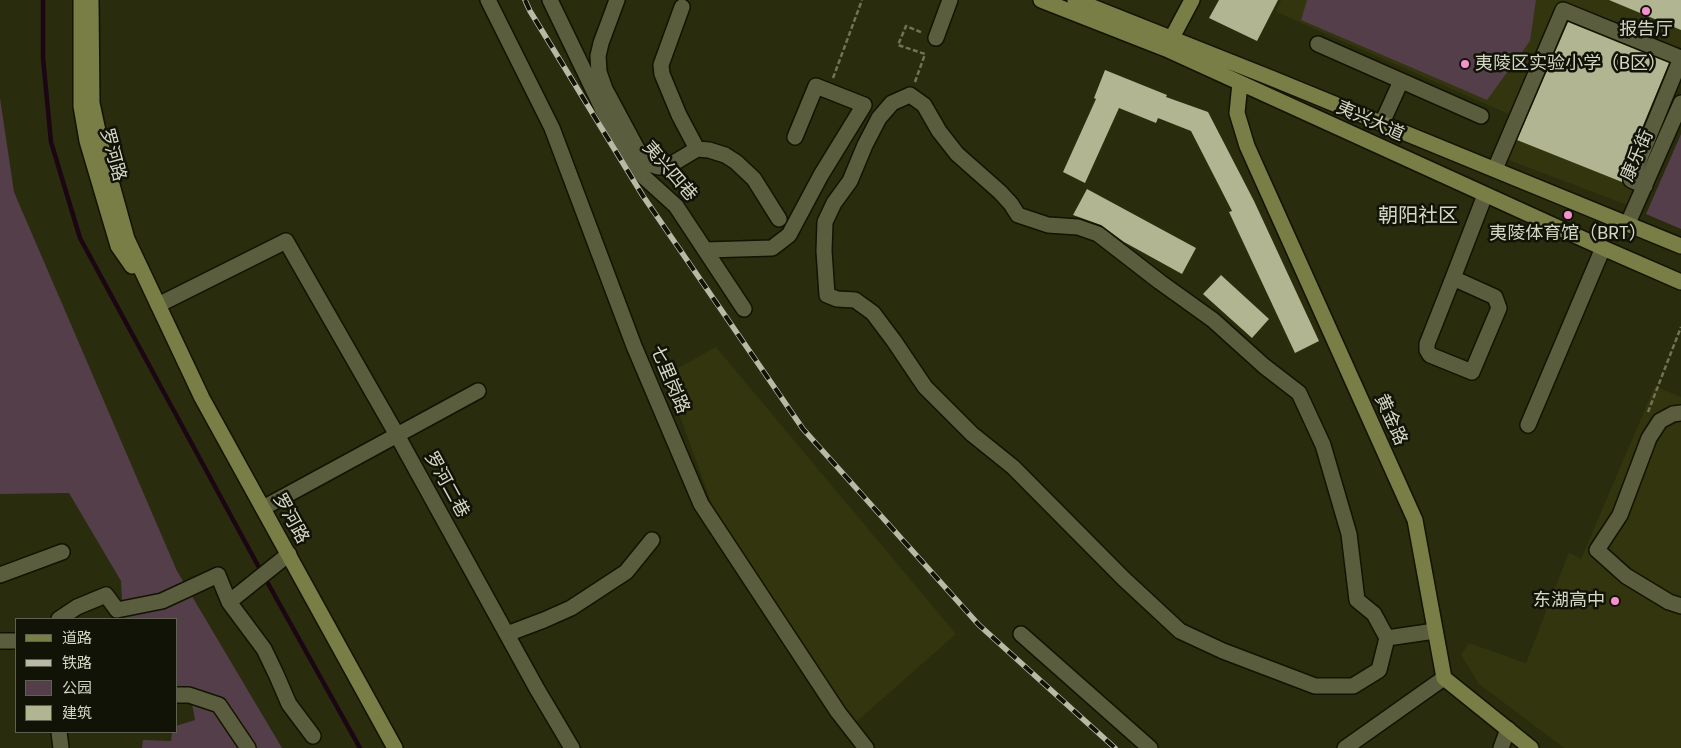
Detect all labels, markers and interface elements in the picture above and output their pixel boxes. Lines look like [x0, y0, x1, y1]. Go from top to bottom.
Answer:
marker: 报告厅 [1640, 5, 1652, 17]
place label: 报告厅 [1619, 19, 1673, 41]
place label: 夷陵区实验小学（B区） [1475, 53, 1666, 75]
marker: 夷陵区实验小学（B区） [1459, 58, 1471, 70]
street label: 夷兴大道 [1333, 97, 1407, 147]
street label: 罗河路 [95, 126, 129, 184]
street label: 康乐街 [1617, 127, 1659, 185]
street label: 夷兴四巷 [637, 138, 701, 206]
district label: 朝阳社区 [1378, 205, 1458, 229]
marker: 夷陵体育馆（BRT） [1562, 209, 1574, 221]
place label: 夷陵体育馆（BRT） [1489, 223, 1647, 245]
street label: 七里岗路 [645, 343, 693, 417]
street label: 黄金路 [1369, 391, 1411, 449]
street label: 罗河二巷 [419, 448, 473, 522]
street label: 罗河路 [267, 490, 313, 548]
place label: 东湖高中 [1533, 590, 1605, 612]
marker: 东湖高中 [1609, 595, 1621, 607]
legend [15, 618, 178, 733]
text: 道路 [62, 627, 92, 648]
text: 铁路 [62, 652, 92, 673]
text: 公园 [62, 677, 92, 698]
text: 建筑 [62, 702, 92, 723]

